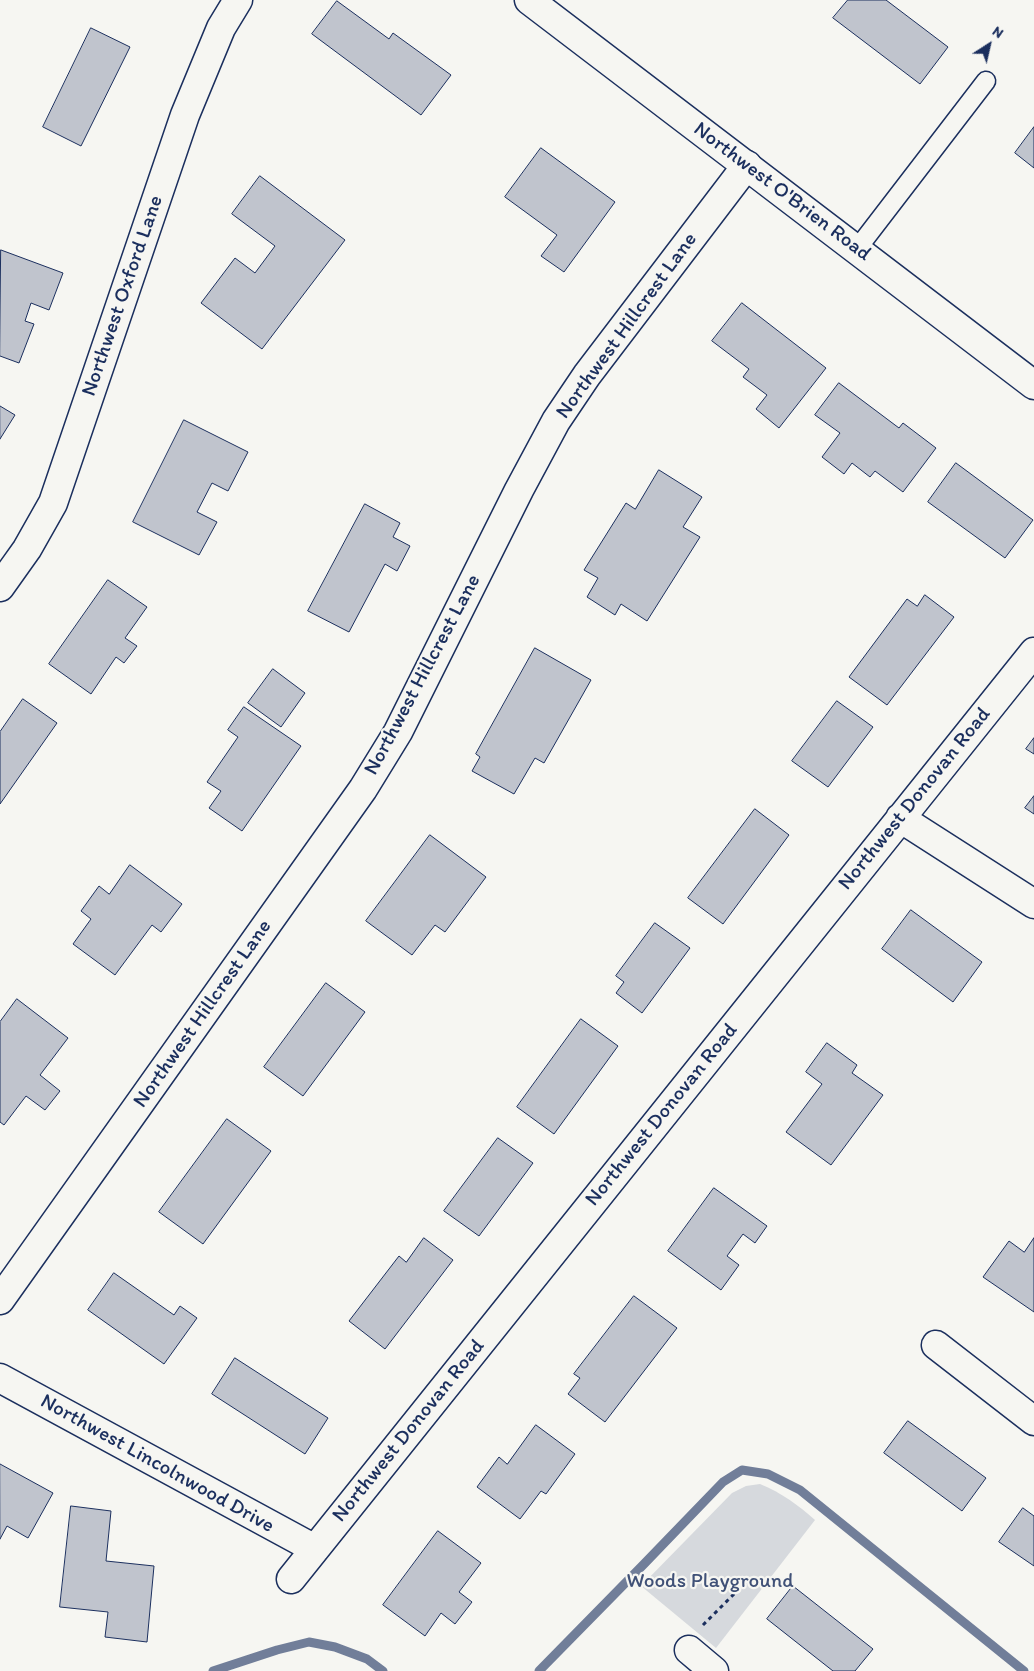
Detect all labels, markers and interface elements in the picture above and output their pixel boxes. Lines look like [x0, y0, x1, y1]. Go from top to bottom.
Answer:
north arrow [964, 20, 1014, 70]
text: N [989, 23, 1007, 42]
street label: Northwest O'Brien Road [688, 117, 876, 267]
street label: Northwest Oxford Lane [77, 192, 169, 400]
street label: Northwest Hillcrest Lane [551, 228, 703, 424]
street label: Northwest Hillcrest Lane [359, 570, 487, 780]
street label: Northwest Donovan Road [833, 702, 997, 896]
street label: Northwest Hillcrest Lane [128, 915, 278, 1113]
street label: Northwest Donovan Road [580, 1018, 744, 1212]
street label: Northwest Donovan Road [327, 1334, 491, 1528]
street label: Northwest Lincolnwood Drive [36, 1389, 278, 1539]
park label: Woods Playground [626, 1569, 794, 1595]

